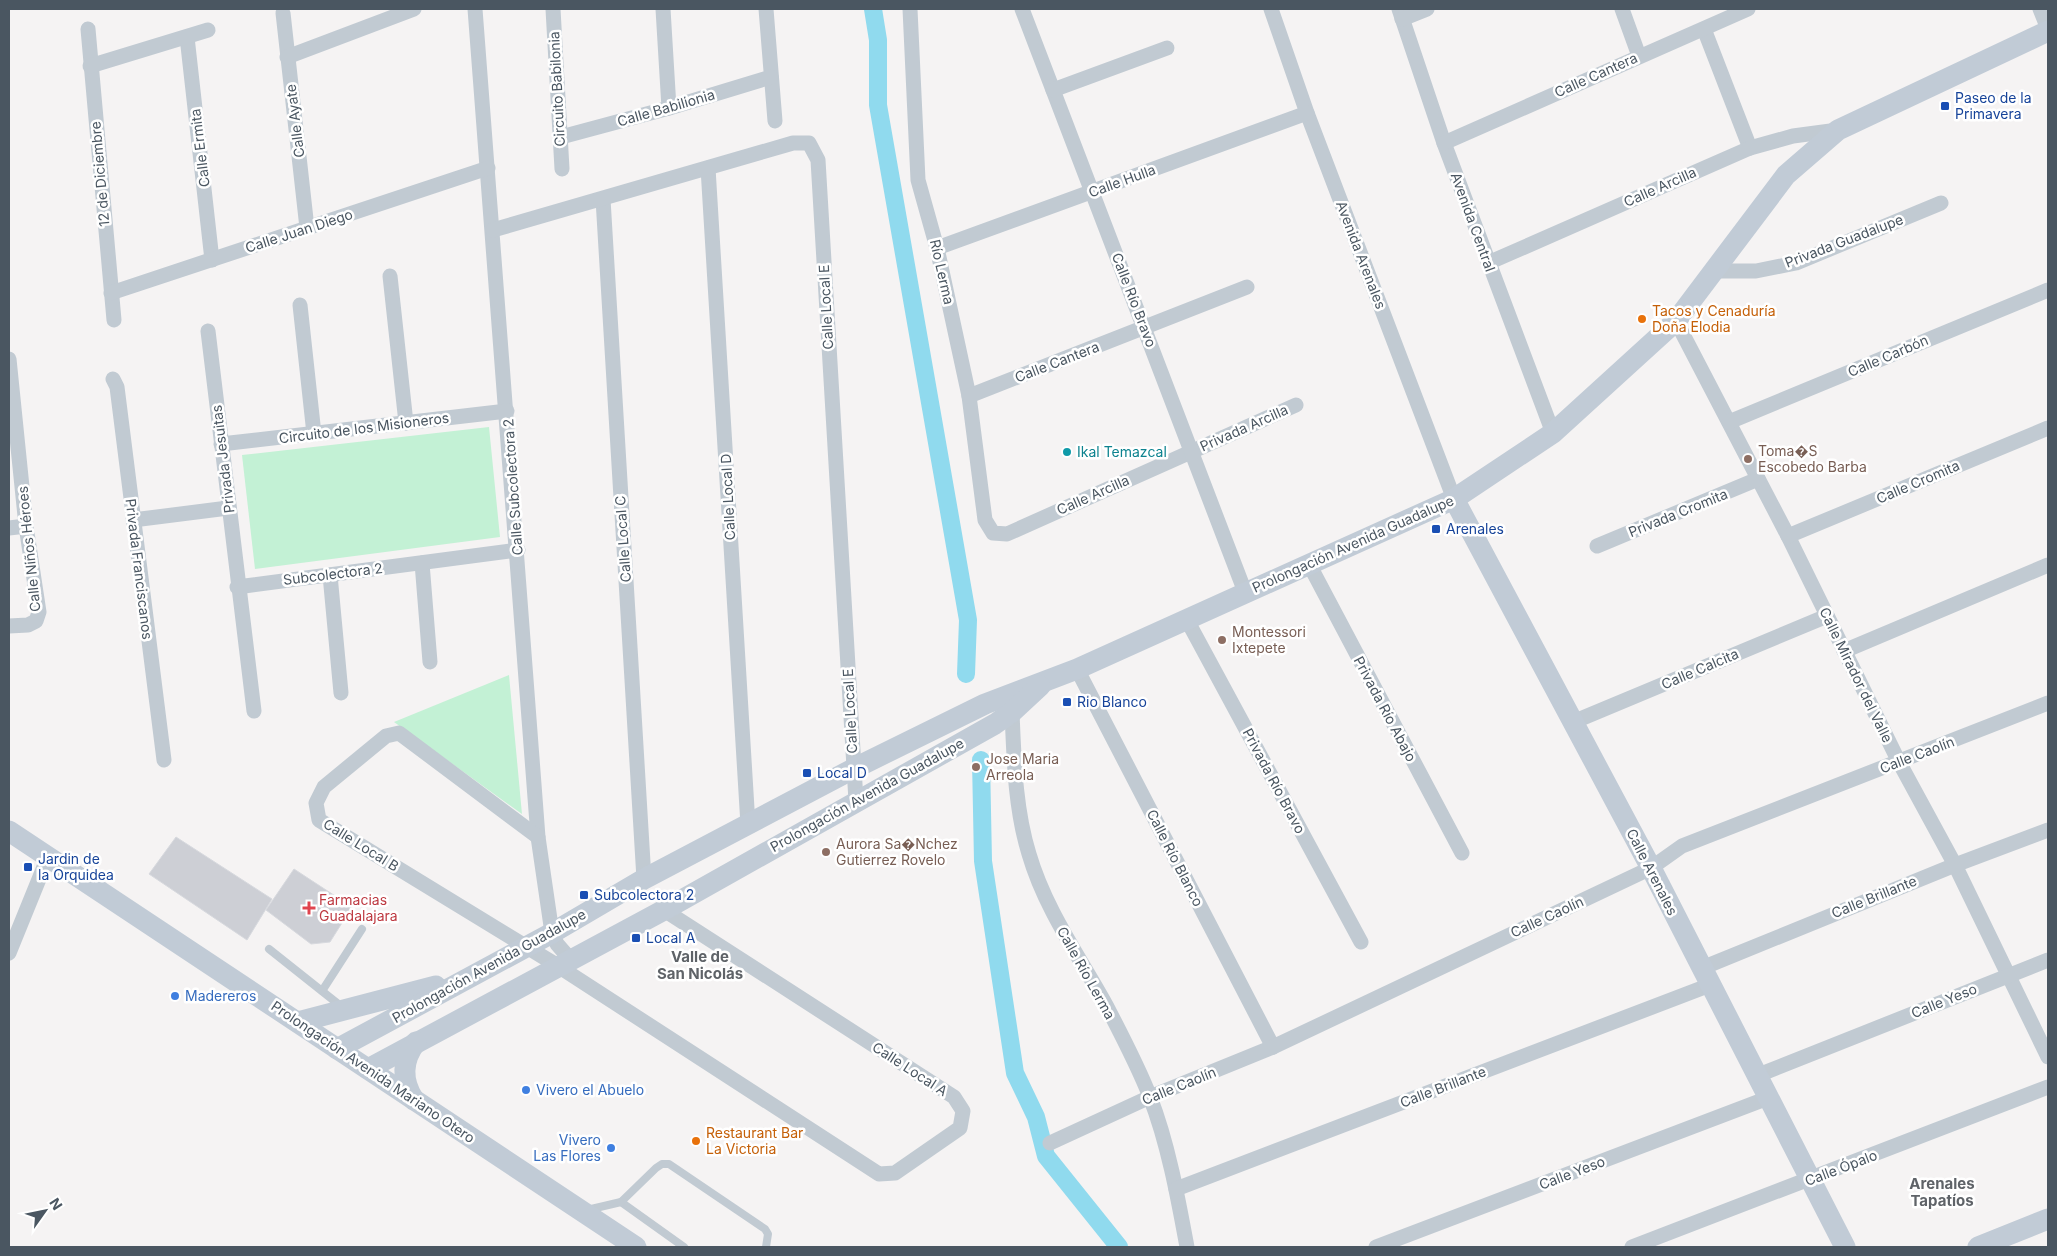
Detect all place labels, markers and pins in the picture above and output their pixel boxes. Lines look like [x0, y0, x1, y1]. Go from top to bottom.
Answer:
place label: Paseo de la Primavera [1955, 89, 2032, 122]
marker: Paseo de la Primavera [1939, 100, 1951, 112]
place label: Tacos y Cenaduría Doña Elodia [1652, 302, 1776, 335]
marker: Tacos y Cenaduría Doña Elodia [1636, 313, 1648, 325]
place label: Toma�S Escobedo Barba [1758, 442, 1867, 475]
place label: Ikal Temazcal [1077, 443, 1167, 460]
marker: Ikal Temazcal [1061, 446, 1073, 458]
marker: Toma�S Escobedo Barba [1742, 453, 1754, 465]
place label: Arenales [1446, 520, 1504, 537]
marker: Arenales [1430, 523, 1442, 535]
place label: Montessori Ixtepete [1232, 623, 1306, 656]
marker: Montessori Ixtepete [1216, 634, 1228, 646]
place label: Rio Blanco [1077, 693, 1147, 710]
marker: Rio Blanco [1061, 696, 1073, 708]
place label: Jose Maria Arreola [986, 750, 1059, 783]
marker: Jose Maria Arreola [970, 761, 982, 773]
place label: Local D [817, 764, 867, 781]
marker: Local D [801, 767, 813, 779]
place label: Aurora Sa�Nchez Gutierrez Rovelo [836, 835, 958, 868]
marker: Aurora Sa�Nchez Gutierrez Rovelo [820, 846, 832, 858]
place label: Jardin de la Orquidea [38, 850, 114, 883]
marker: Jardin de la Orquidea [22, 861, 34, 873]
place label: Subcolectora 2 [594, 886, 694, 903]
marker: Subcolectora 2 [578, 889, 590, 901]
place label: Farmacias Guadalajara [319, 891, 398, 924]
marker: Farmacias Guadalajara [303, 902, 315, 914]
place label: Local A [646, 929, 696, 946]
marker: Local A [630, 932, 642, 944]
place label: Madereros [185, 987, 256, 1004]
marker: Madereros [169, 990, 181, 1002]
place label: Vivero el Abuelo [536, 1081, 644, 1098]
marker: Vivero el Abuelo [520, 1084, 532, 1096]
place label: Restaurant Bar La Victoria [706, 1124, 803, 1157]
place label: Vivero Las Flores [533, 1131, 601, 1164]
marker: Restaurant Bar La Victoria [690, 1135, 702, 1147]
marker: Vivero Las Flores [605, 1142, 617, 1154]

